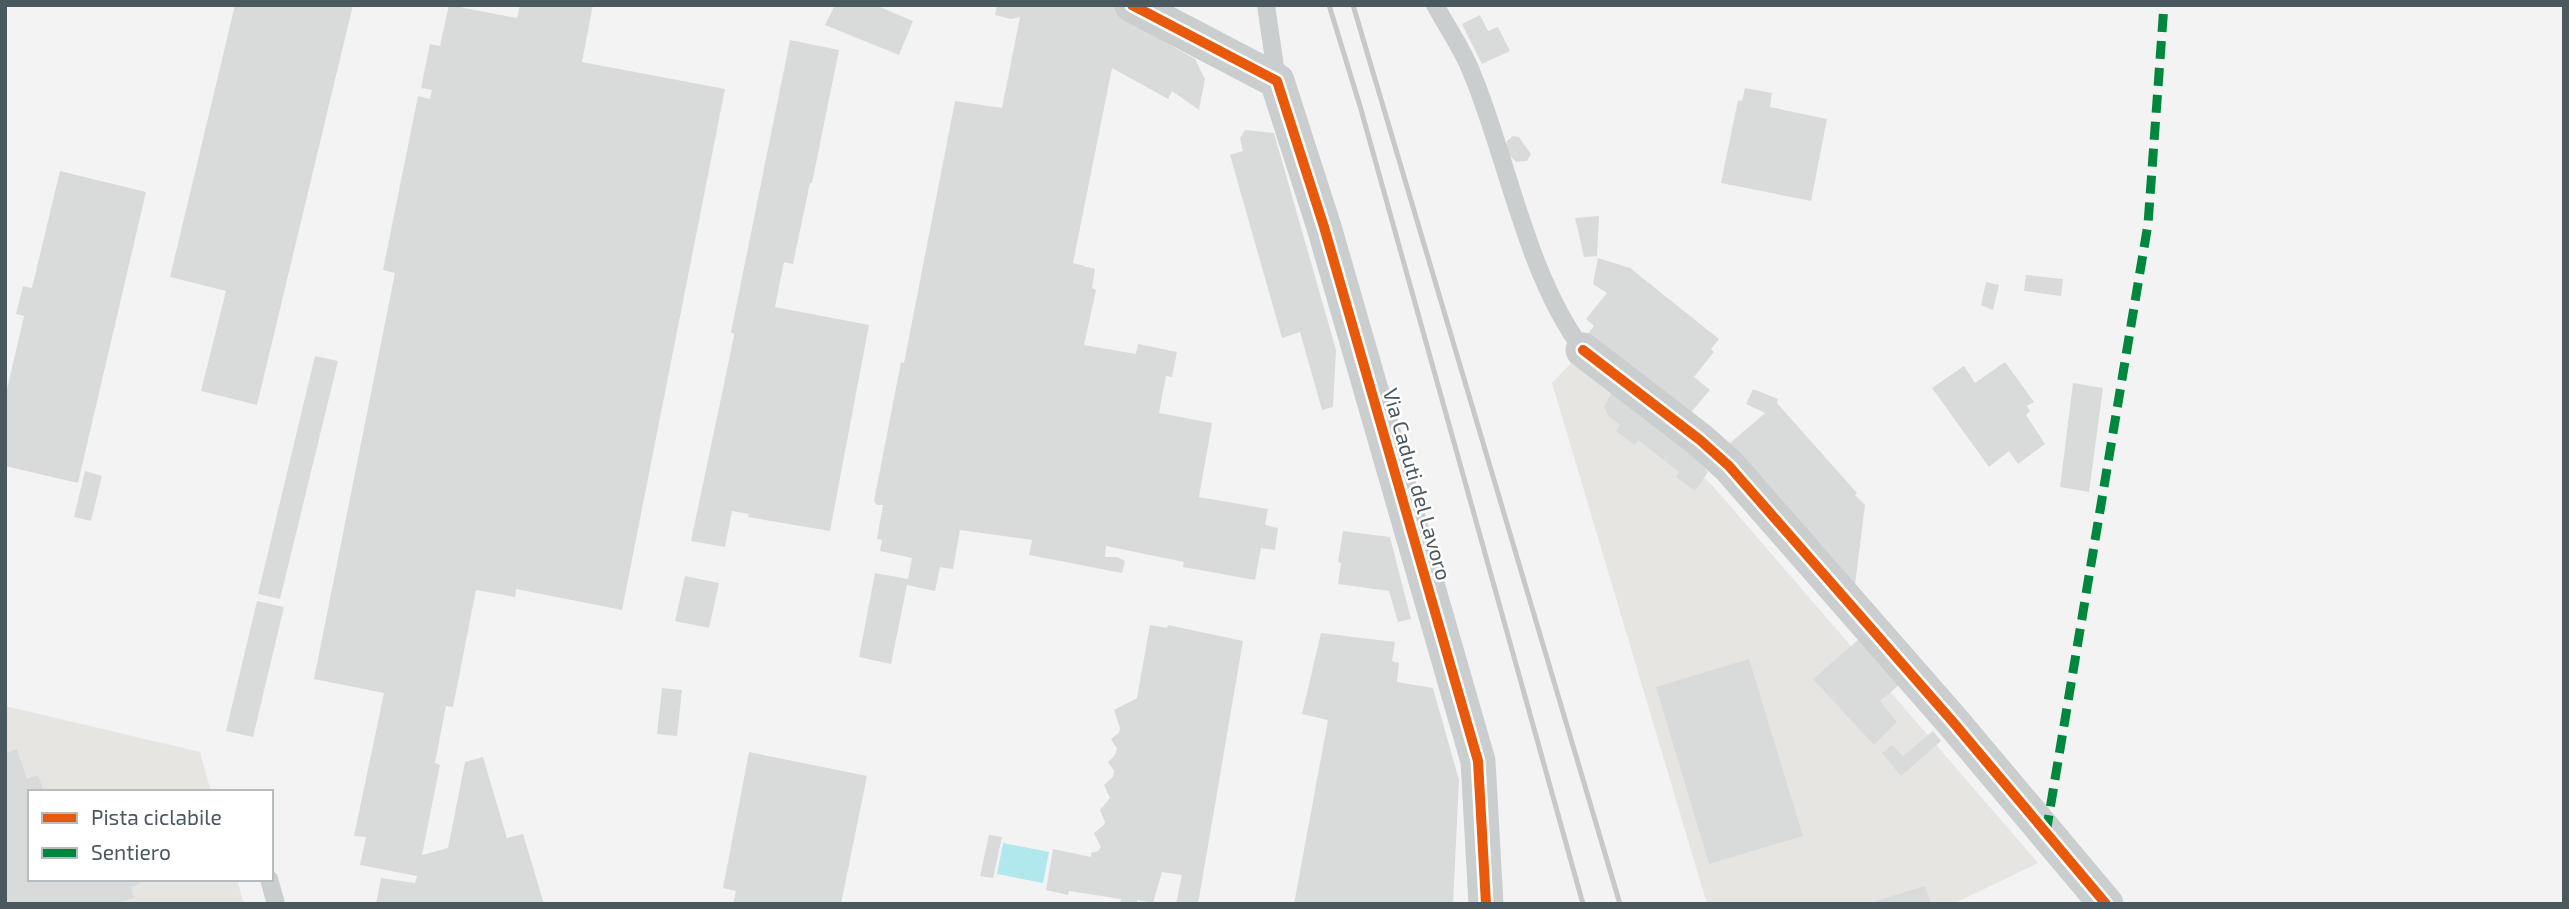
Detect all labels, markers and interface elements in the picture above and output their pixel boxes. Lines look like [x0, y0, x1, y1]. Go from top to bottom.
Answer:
street label: Via Caduti del Lavoro [1379, 385, 1457, 583]
legend [28, 790, 273, 881]
text: Pista ciclabile [91, 804, 222, 829]
text: Sentiero [91, 839, 171, 864]

